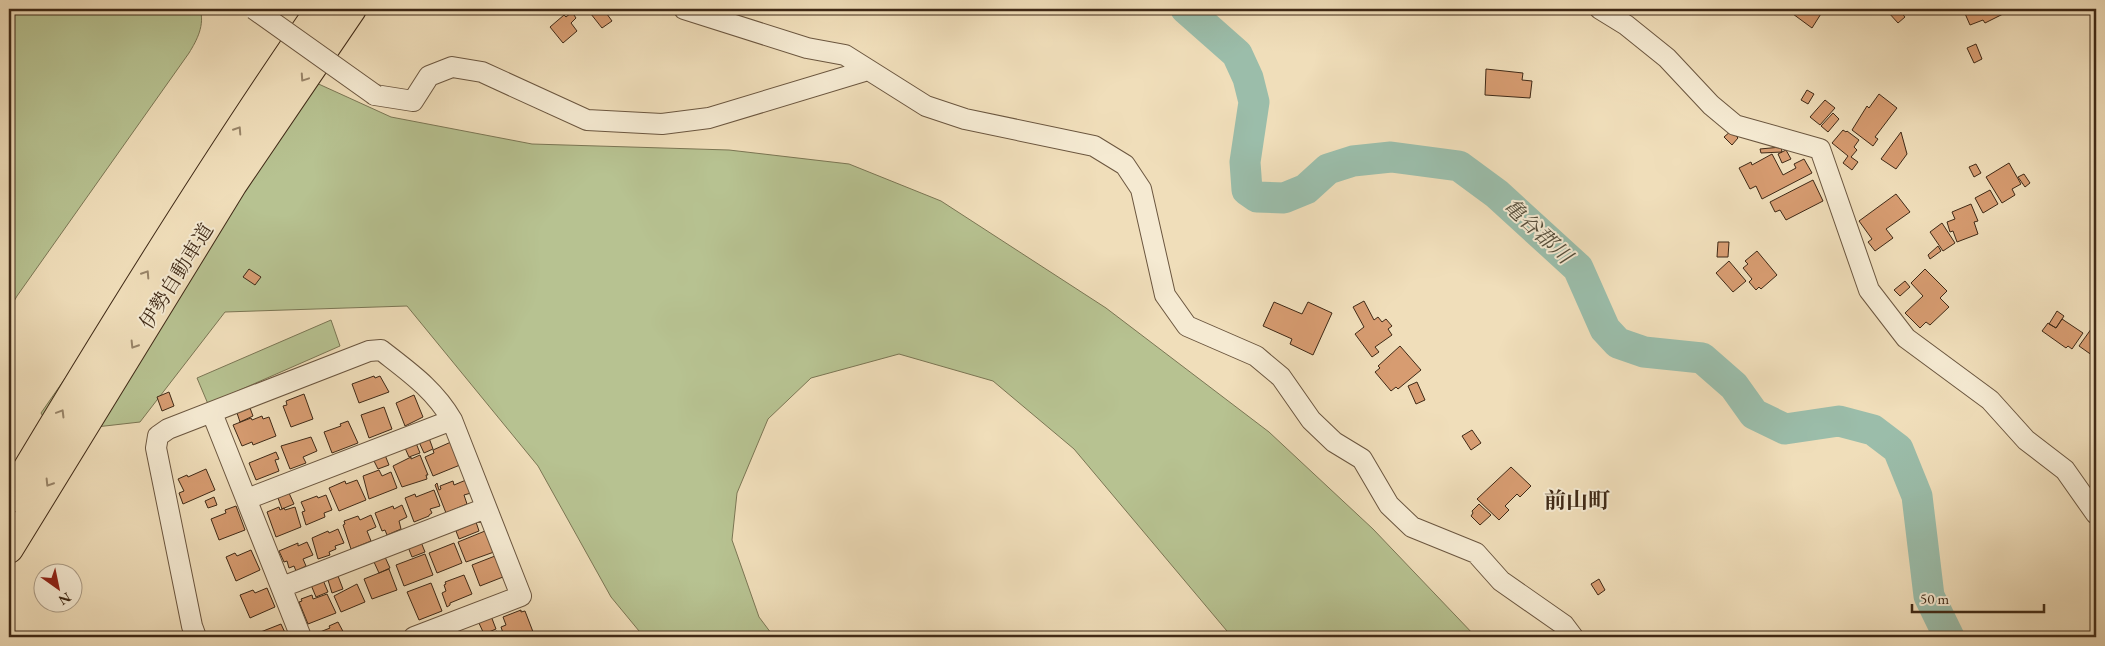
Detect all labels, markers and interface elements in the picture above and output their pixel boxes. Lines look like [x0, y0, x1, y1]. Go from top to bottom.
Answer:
one-way arrow [301, 72, 310, 82]
one-way arrow [232, 126, 242, 135]
water label: 亀谷郡川 [1498, 192, 1580, 271]
street label: 伊勢自動車道 [133, 218, 219, 334]
one-way arrow [140, 271, 149, 280]
one-way arrow [130, 339, 140, 348]
one-way arrow [54, 409, 64, 418]
one-way arrow [45, 478, 55, 487]
district label: 前山町 [1544, 486, 1610, 515]
north arrow [32, 564, 82, 614]
scale bar [1912, 581, 2045, 613]
text: N [55, 588, 75, 610]
text: 50 m [1920, 589, 1949, 608]

